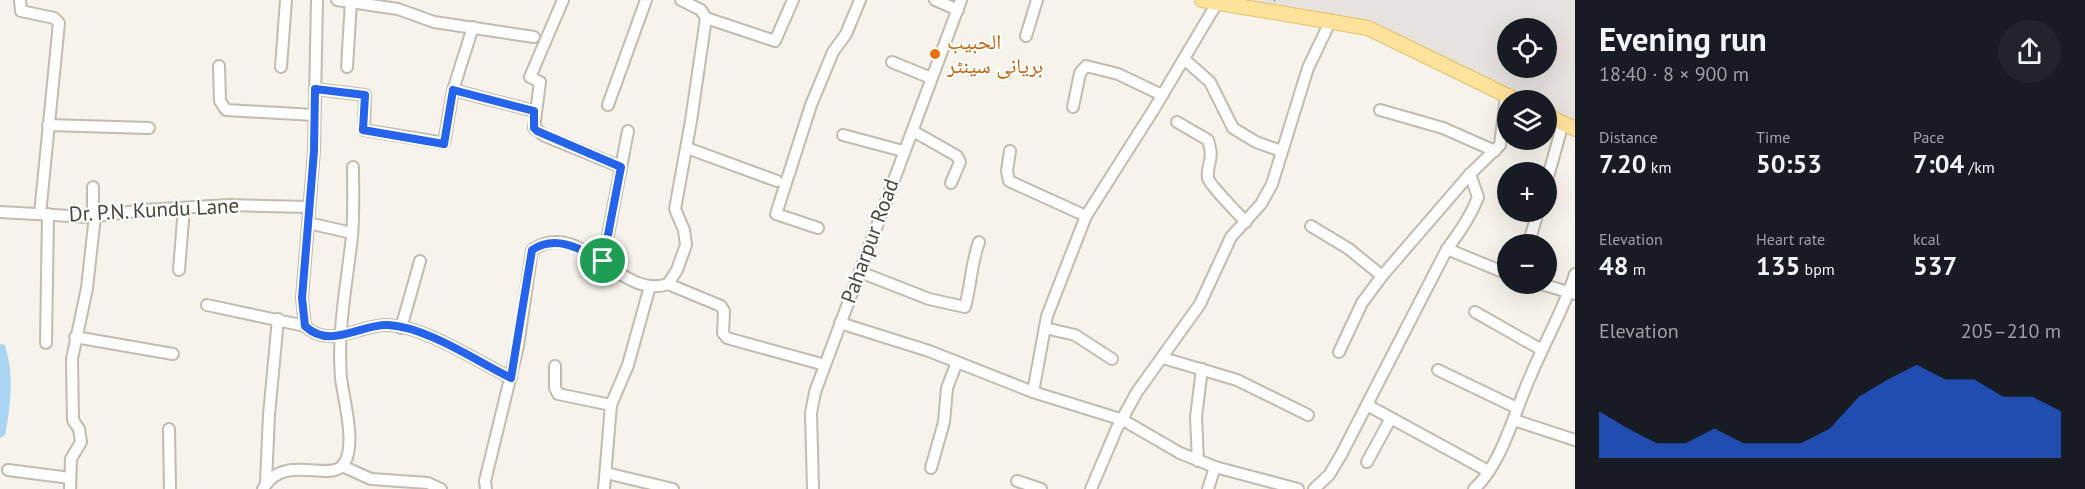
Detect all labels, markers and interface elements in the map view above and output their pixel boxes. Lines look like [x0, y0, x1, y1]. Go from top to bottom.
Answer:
text: Evening run [1599, 17, 1767, 60]
map controls [1497, 18, 1557, 294]
button: locate [1497, 18, 1557, 78]
button: share [1998, 20, 2061, 83]
place label: الحبیب بریانی سینٹر [946, 28, 1043, 79]
marker: الحبیب بریانی سینٹر [928, 47, 942, 61]
text: 18:40 · 8 × 900 m [1599, 61, 1749, 87]
button: layers [1497, 90, 1557, 150]
text: Distance [1599, 127, 1658, 147]
text: Time [1756, 127, 1790, 147]
text: Pace [1913, 127, 1944, 147]
text: 7.20 [1599, 147, 1647, 180]
text: 50:53 [1756, 147, 1822, 180]
text: 7:04 [1913, 147, 1964, 180]
text: km [1647, 157, 1671, 177]
text: /km [1964, 157, 1995, 177]
button: + [1497, 162, 1557, 222]
street label: Paharpur Road [835, 175, 905, 307]
street label: Dr. P.N. Kundu Lane [68, 192, 240, 227]
text: Elevation [1599, 229, 1663, 249]
text: Heart rate [1756, 229, 1825, 249]
text: kcal [1913, 229, 1940, 249]
button: − [1497, 234, 1557, 294]
pin [577, 235, 628, 286]
icon: arrive [586, 244, 619, 277]
text: 48 [1599, 249, 1628, 282]
text: 135 [1756, 249, 1800, 282]
text: 537 [1913, 249, 1957, 282]
text: m [1628, 259, 1646, 279]
text: bpm [1800, 259, 1835, 279]
text: Elevation [1599, 318, 1679, 344]
text: 205–210 m [1961, 318, 2061, 344]

